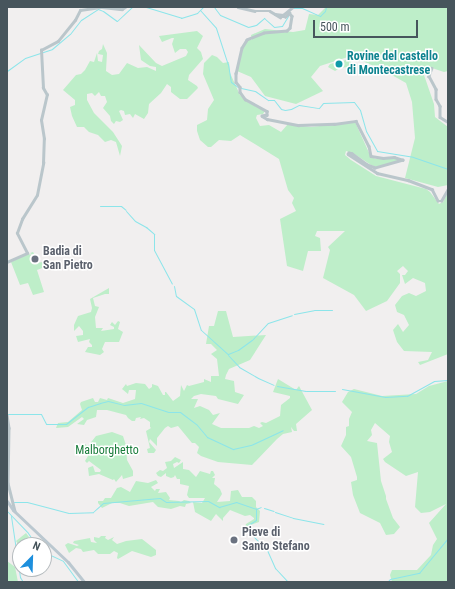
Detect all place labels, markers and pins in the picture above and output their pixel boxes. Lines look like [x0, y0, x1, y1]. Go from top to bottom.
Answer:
place label: Rovine del castello di Montecastrese [347, 50, 438, 78]
marker: Rovine del castello di Montecastrese [334, 59, 344, 69]
place label: Badia di San Pietro [43, 245, 93, 273]
marker: Badia di San Pietro [30, 254, 40, 264]
place label: Pieve di Santo Stefano [242, 526, 310, 554]
marker: Pieve di Santo Stefano [229, 535, 239, 545]

